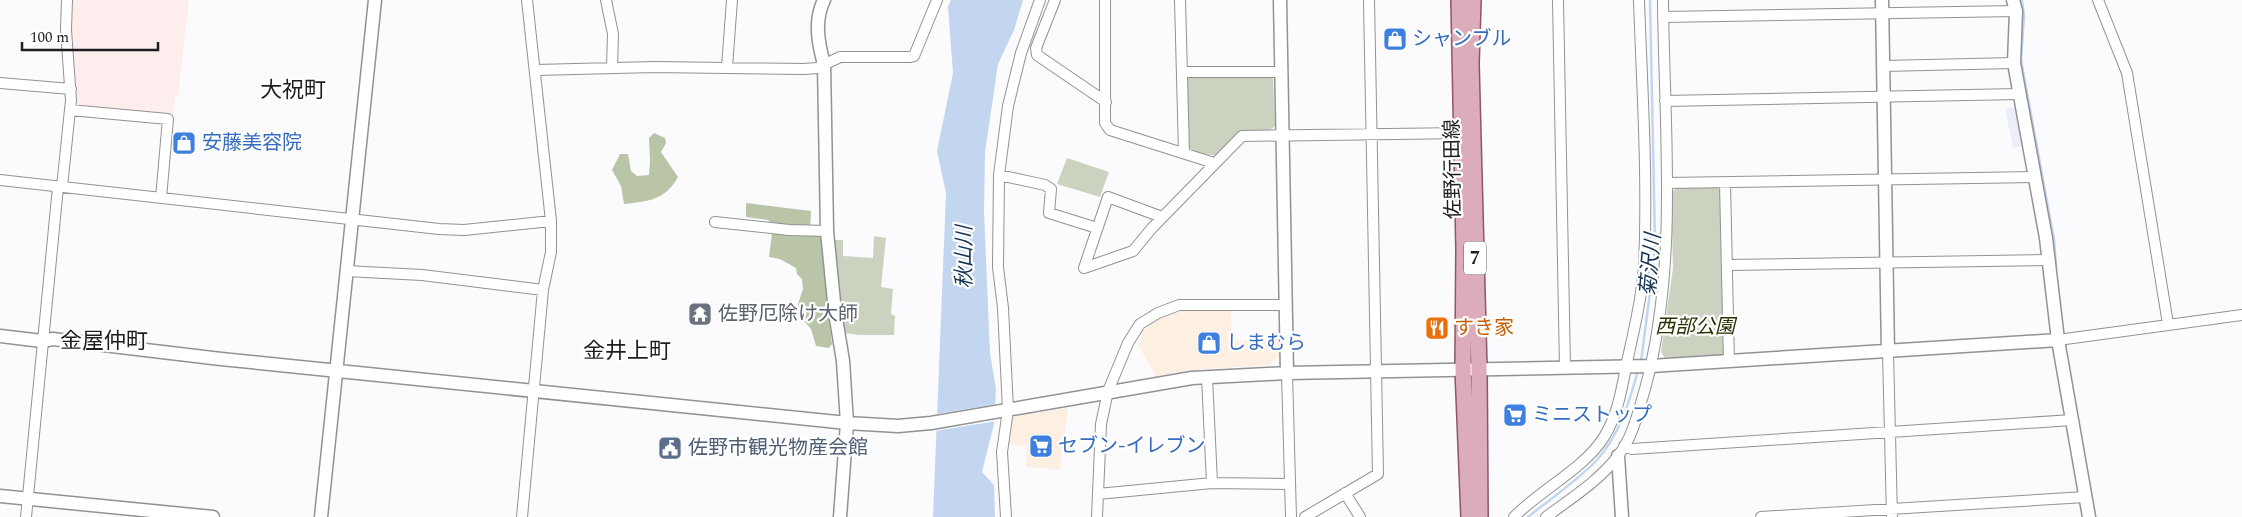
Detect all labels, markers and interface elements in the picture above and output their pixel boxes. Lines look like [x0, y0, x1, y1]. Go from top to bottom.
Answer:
scale bar [22, 20, 159, 52]
place label: シャンブル [1412, 24, 1511, 54]
text: 100 m [30, 26, 69, 49]
shop icon: シャンブル [1382, 26, 1408, 52]
district label: 大祝町 [260, 74, 326, 107]
street label: 佐野行田線 [1437, 119, 1469, 219]
place label: 安藤美容院 [202, 128, 302, 158]
shop icon: 安藤美容院 [171, 130, 197, 156]
water label: 秋山川 [949, 224, 981, 289]
water label: 菊沢川 [1632, 230, 1670, 298]
road number: 7 [1464, 242, 1486, 274]
place label: 佐野厄除け大師 [718, 299, 858, 329]
temple icon: 佐野厄除け大師 [687, 301, 713, 327]
park label: 西部公園 [1655, 312, 1738, 342]
place label: すき家 [1454, 313, 1514, 343]
restaurant icon: すき家 [1424, 315, 1450, 341]
district label: 金屋仲町 [60, 325, 148, 358]
place label: しまむら [1226, 328, 1306, 358]
shop icon: しまむら [1196, 330, 1222, 356]
district label: 金井上町 [583, 335, 671, 368]
place label: ミニストップ [1532, 400, 1652, 430]
supermarket icon: ミニストップ [1502, 402, 1528, 428]
place label: セブン-イレブン [1058, 431, 1206, 461]
place label: 佐野市観光物産会館 [688, 433, 868, 463]
supermarket icon: セブン-イレブン [1028, 433, 1054, 459]
public building icon: 佐野市観光物産会館 [657, 435, 683, 461]

